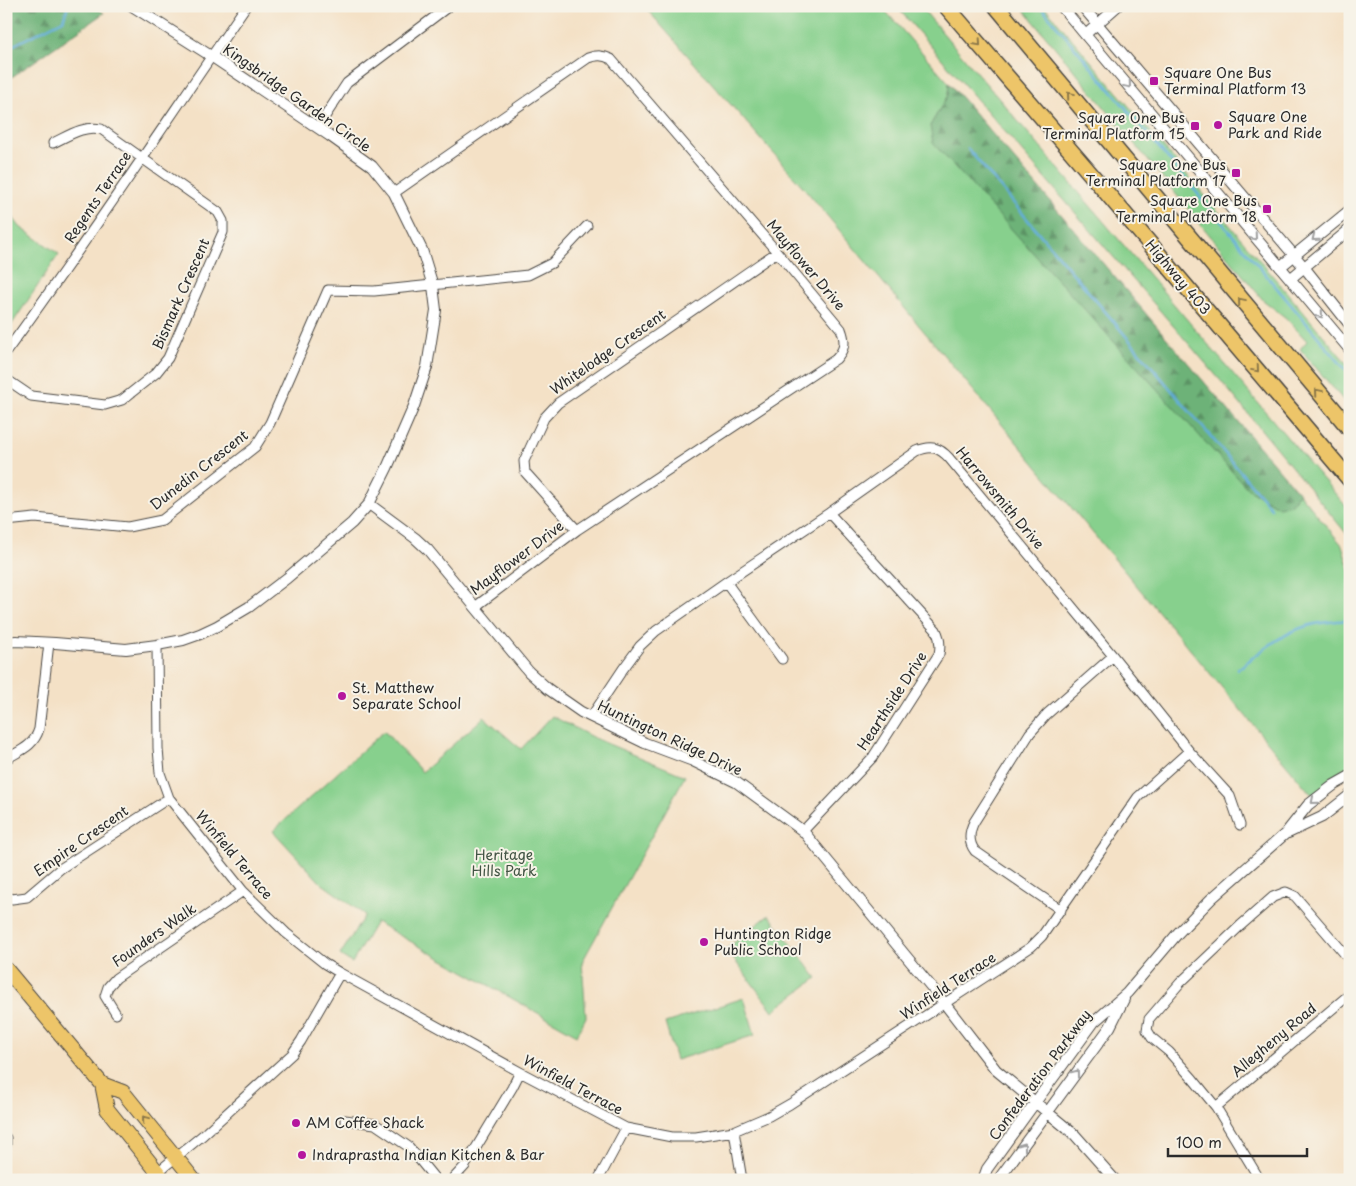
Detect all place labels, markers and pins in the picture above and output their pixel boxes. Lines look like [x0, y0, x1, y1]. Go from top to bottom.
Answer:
place label: Square One Bus Terminal Platform 13 [1164, 62, 1306, 99]
marker: Square One Bus Terminal Platform 13 [1148, 75, 1160, 87]
place label: Square One Park and Ride [1228, 106, 1322, 143]
place label: Square One Bus Terminal Platform 15 [1042, 107, 1185, 144]
marker: Square One Park and Ride [1212, 119, 1224, 131]
marker: Square One Bus Terminal Platform 15 [1189, 120, 1201, 132]
place label: Square One Bus Terminal Platform 17 [1085, 154, 1227, 191]
marker: Square One Bus Terminal Platform 17 [1230, 167, 1242, 179]
place label: Square One Bus Terminal Platform 18 [1116, 190, 1257, 227]
marker: Square One Bus Terminal Platform 18 [1261, 203, 1273, 215]
place label: St. Matthew Separate School [352, 677, 461, 714]
marker: St. Matthew Separate School [336, 690, 348, 702]
place label: Huntington Ridge Public School [714, 923, 832, 960]
marker: Huntington Ridge Public School [698, 936, 710, 948]
place label: AM Coffee Shack [306, 1112, 425, 1133]
marker: AM Coffee Shack [290, 1117, 302, 1129]
place label: Indraprastha Indian Kitchen & Bar [312, 1144, 545, 1165]
marker: Indraprastha Indian Kitchen & Bar [296, 1149, 308, 1161]

